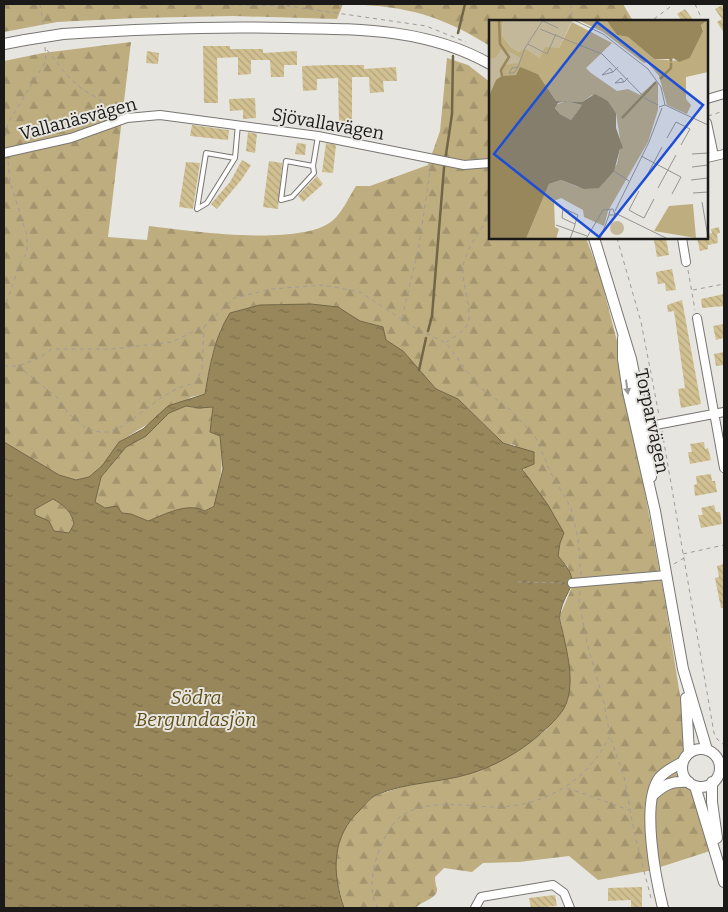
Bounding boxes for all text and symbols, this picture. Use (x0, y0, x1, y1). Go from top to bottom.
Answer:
inset map (489, 20, 708, 239)
street label: Vallanäsvägen (17, 93, 140, 145)
street label: Sjövallavägen (270, 103, 387, 145)
street label: Torparvägen (630, 367, 674, 476)
one-way arrow (623, 379, 631, 395)
water label: Södra Bergundasjön (135, 686, 257, 731)

